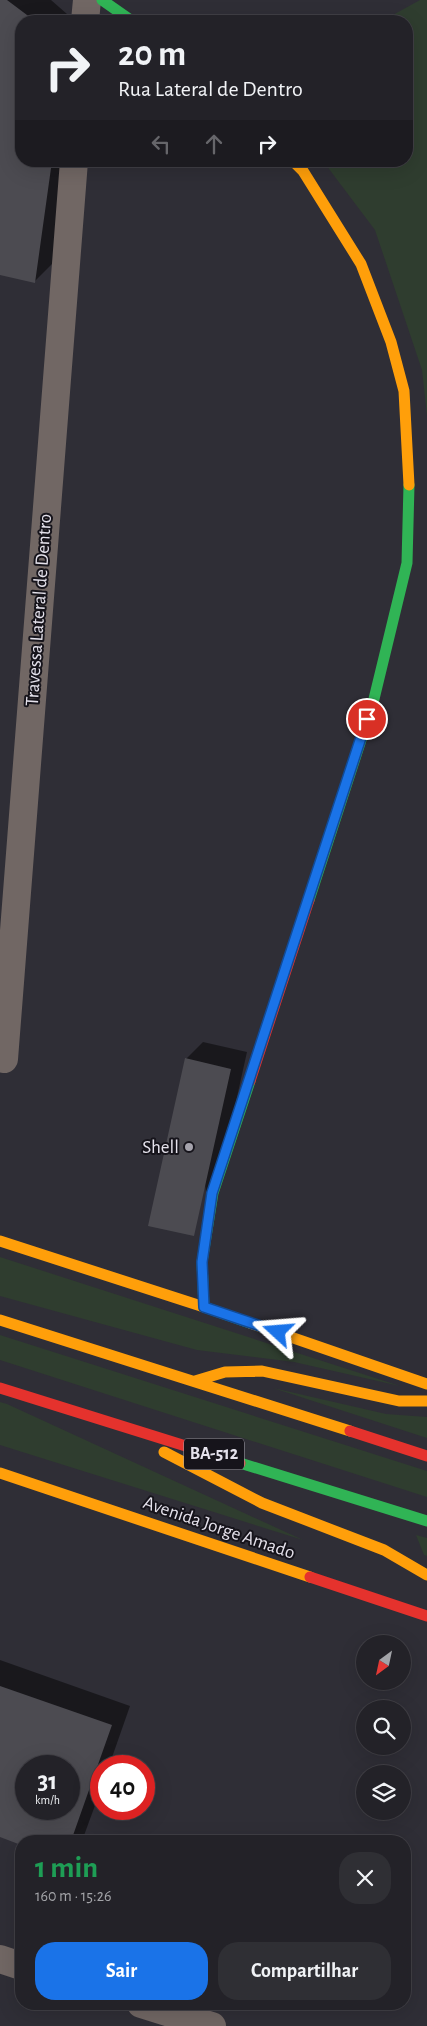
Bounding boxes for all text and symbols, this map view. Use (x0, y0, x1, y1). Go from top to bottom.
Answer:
icon: right (35, 35, 100, 100)
text: 20 m (118, 37, 186, 72)
text: Rua Lateral de Dentro (118, 78, 303, 100)
icon: left (147, 130, 175, 158)
icon: ahead (200, 130, 228, 158)
icon: right (253, 130, 281, 158)
street label: Travessa Lateral de Dentro (23, 513, 55, 707)
pin (346, 698, 388, 740)
icon: arrive (353, 705, 381, 733)
place label: Shell (142, 1138, 179, 1157)
marker: Shell (183, 1141, 195, 1153)
position arrow (251, 1305, 303, 1357)
road number: BA-512 (184, 1438, 244, 1470)
street label: Avenida Jorge Amado (141, 1493, 297, 1563)
north arrow (356, 1635, 411, 1690)
map controls (356, 1635, 411, 1820)
button: search (356, 1700, 411, 1755)
speed limit sign: 40 (90, 1755, 155, 1820)
button: layers (356, 1765, 411, 1820)
text: 31 (38, 1769, 57, 1794)
text: km/h (35, 1794, 60, 1806)
button: close (339, 1852, 391, 1904)
text: 1 min (35, 1853, 98, 1883)
text: 160 m · 15:26 (35, 1888, 112, 1904)
button: Sair (35, 1942, 208, 2000)
button: Compartilhar (218, 1942, 391, 2000)

